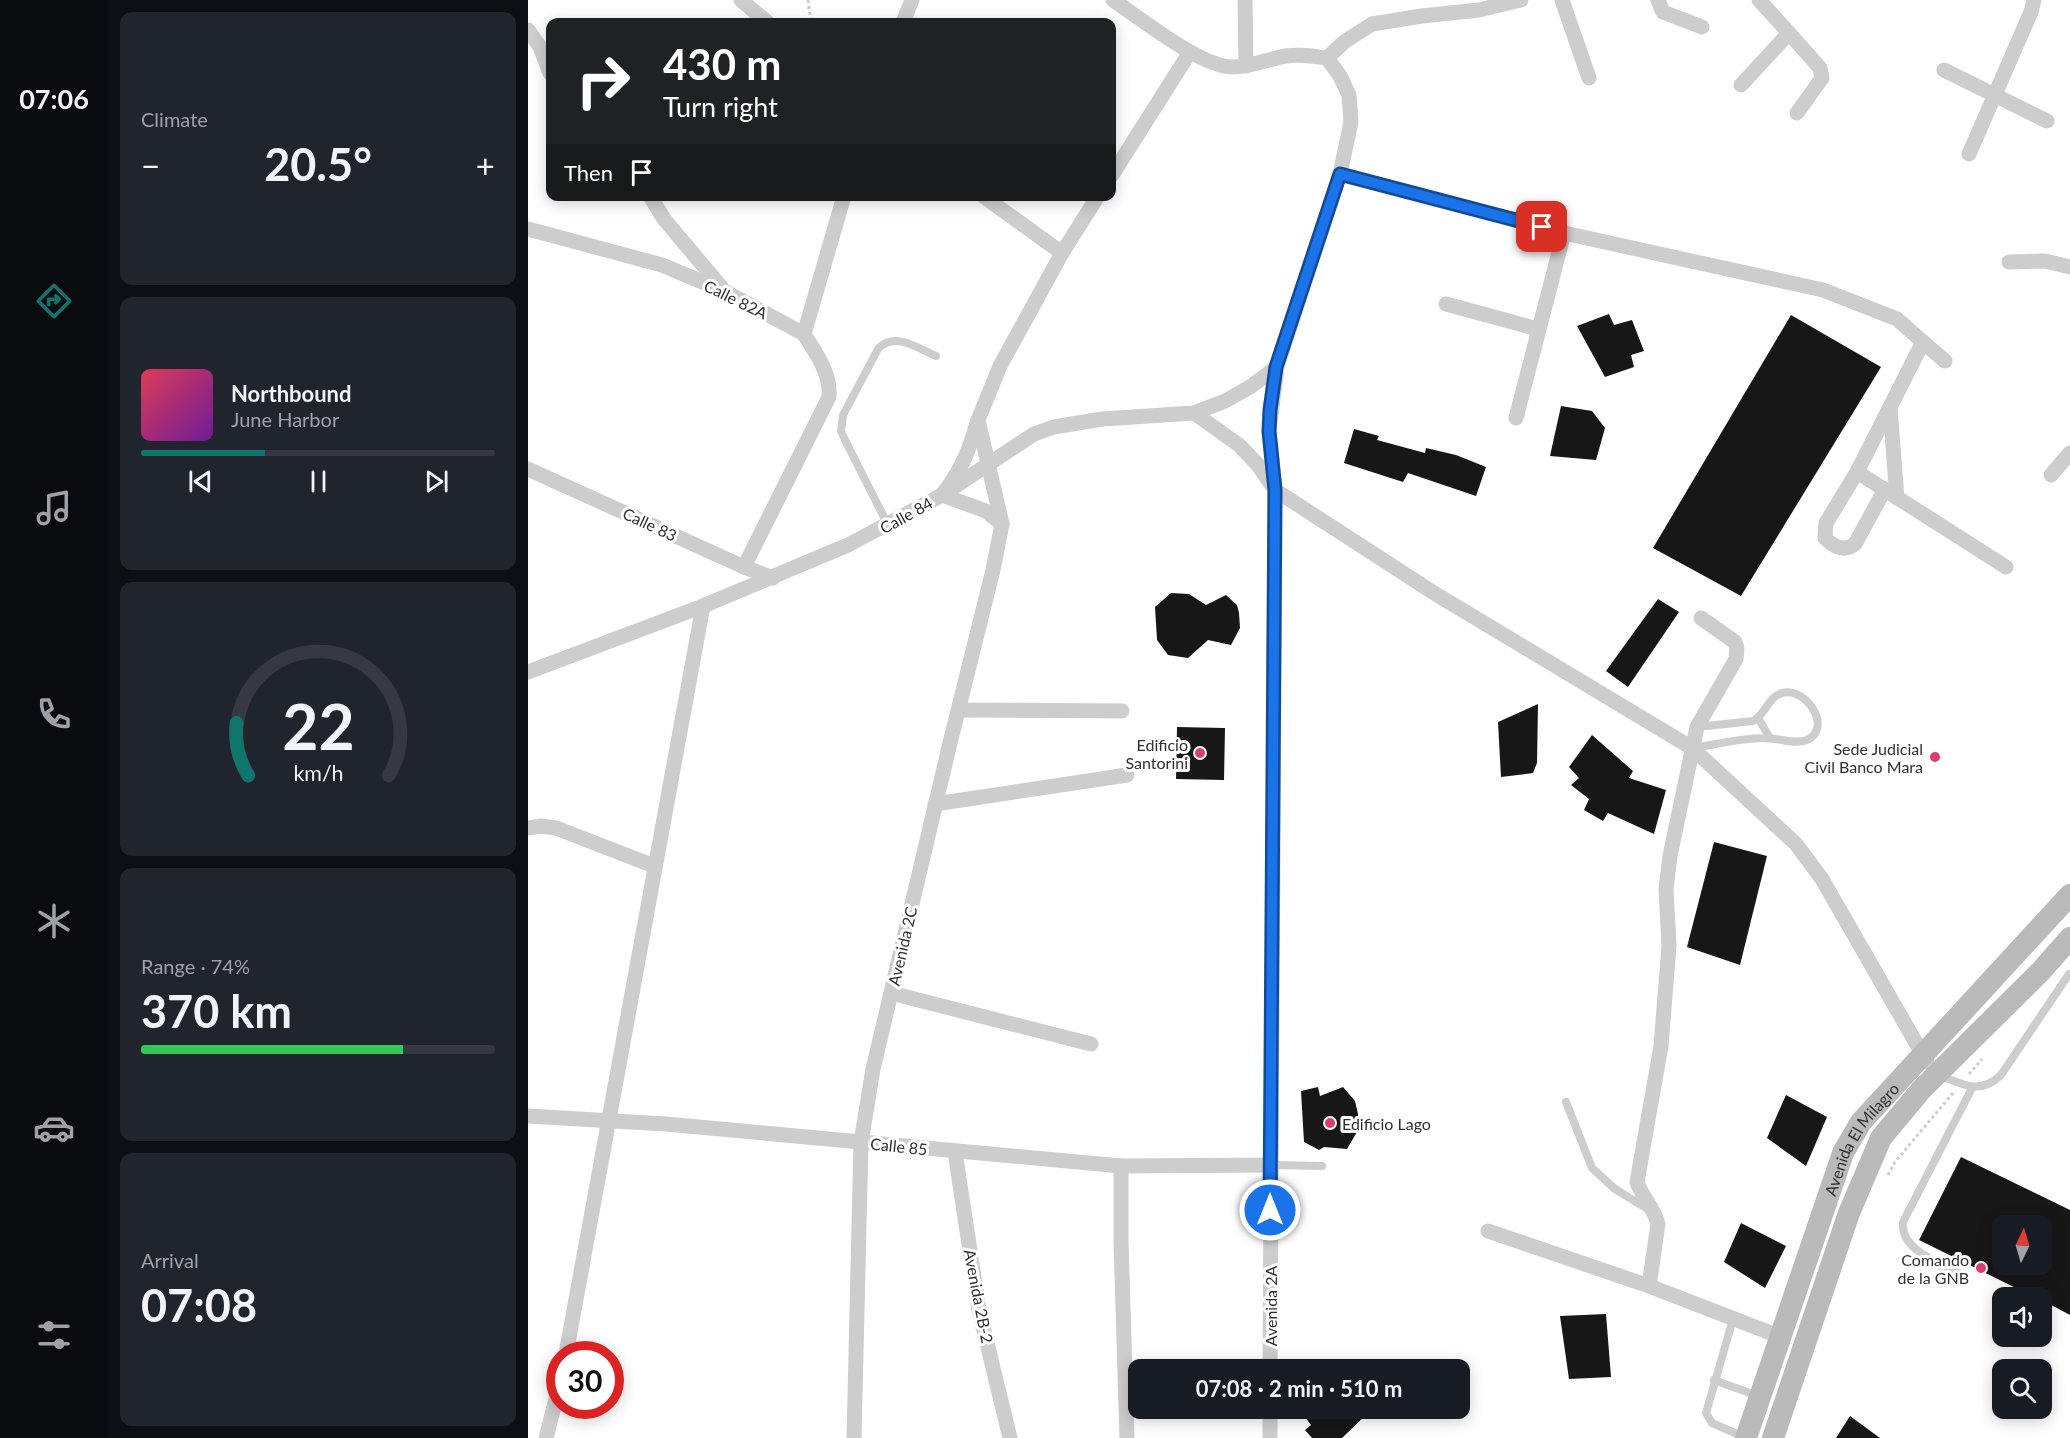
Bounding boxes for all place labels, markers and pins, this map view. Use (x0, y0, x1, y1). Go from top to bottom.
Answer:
pin (1516, 201, 1567, 252)
place label: Edificio Santorini (1125, 735, 1188, 772)
place label: Sede Judicial Civil Banco Mara (1805, 739, 1923, 776)
marker: Edificio Santorini (1193, 746, 1207, 760)
marker: Sede Judicial Civil Banco Mara (1928, 750, 1942, 764)
place label: Edificio Lago (1342, 1114, 1431, 1133)
marker: Edificio Lago (1323, 1116, 1337, 1130)
place label: Comando de la GNB (1897, 1250, 1969, 1287)
marker: Comando de la GNB (1974, 1261, 1988, 1275)

